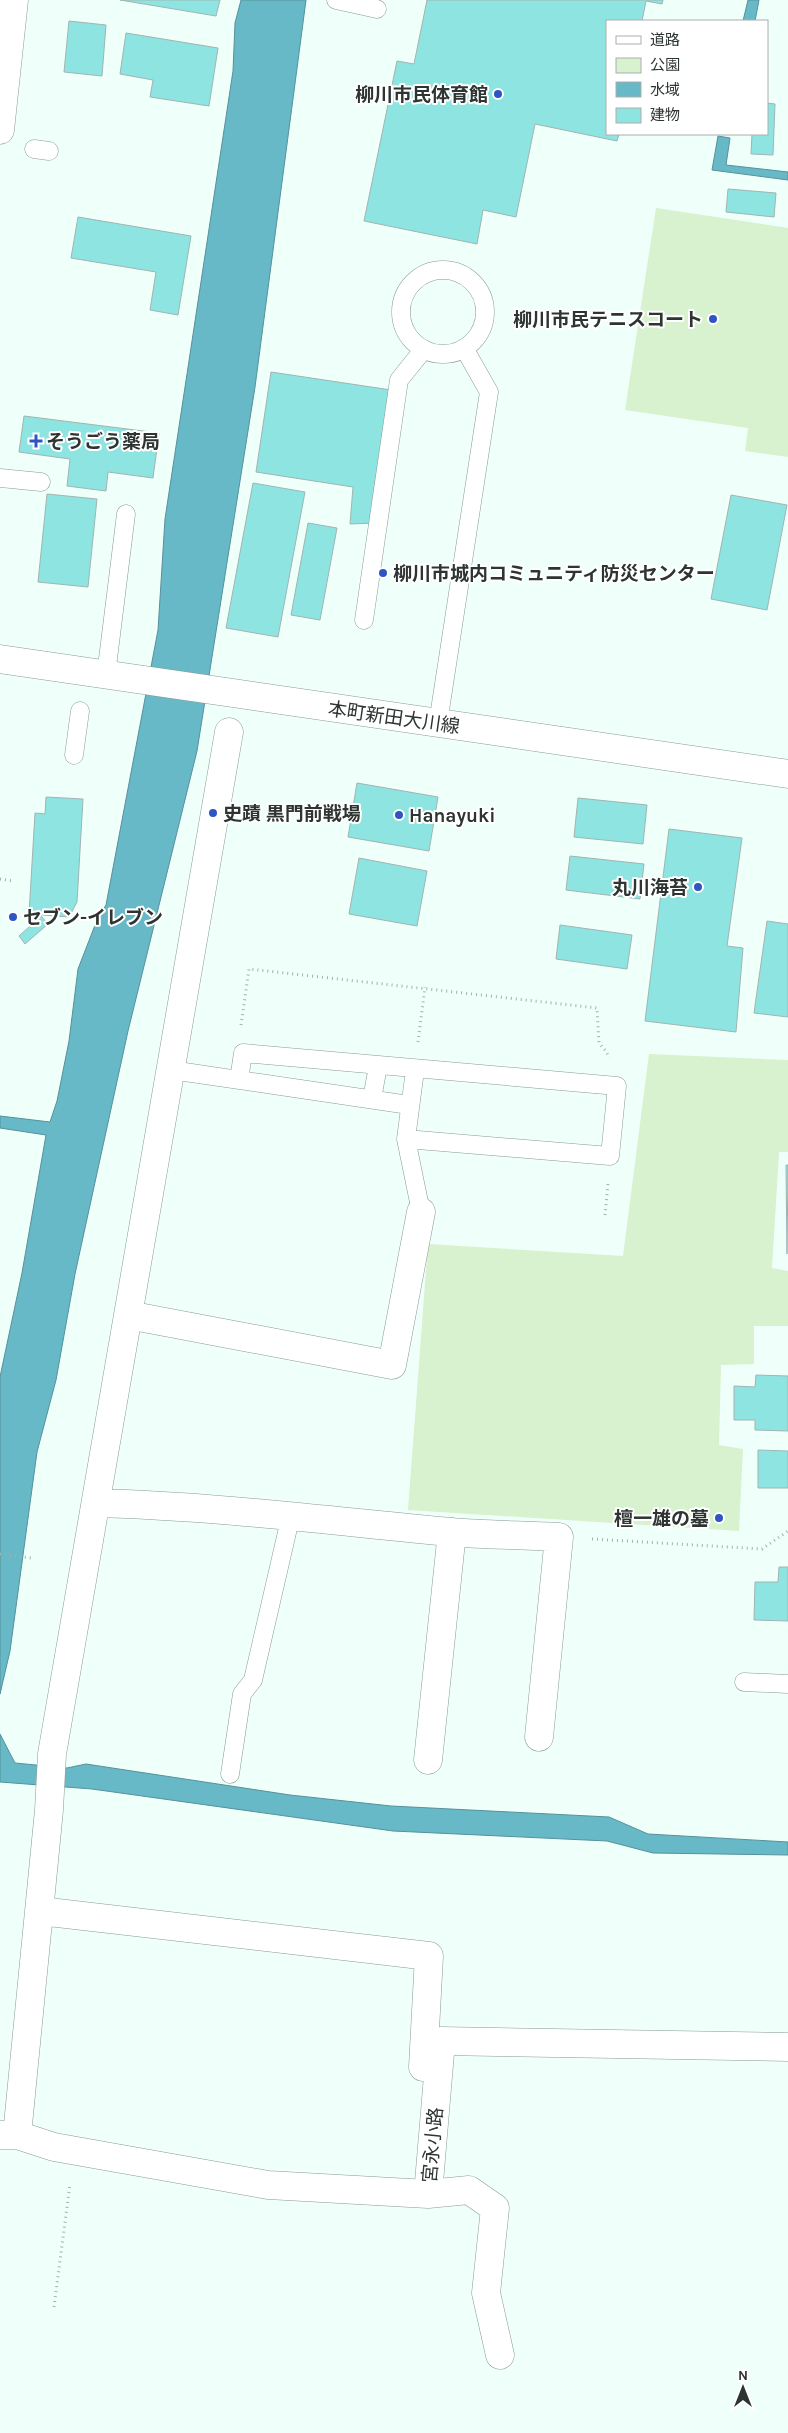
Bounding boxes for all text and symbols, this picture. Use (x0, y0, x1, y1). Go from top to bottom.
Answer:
legend (606, 20, 768, 135)
text: 道路 (650, 31, 680, 49)
text: 公園 (650, 56, 680, 74)
text: 水域 (650, 81, 680, 99)
place label: 柳川市民体育館 (355, 84, 488, 106)
marker: 柳川市民体育館 (492, 88, 504, 100)
text: 建物 (650, 106, 680, 124)
place label: 柳川市民テニスコート (513, 309, 703, 331)
marker: 柳川市民テニスコート (707, 313, 719, 325)
place label: そうごう薬局 (46, 431, 160, 453)
marker: そうごう薬局 (30, 435, 42, 447)
place label: 柳川市城内コミュニティ防災センター (393, 563, 715, 585)
marker: 柳川市城内コミュニティ防災センター (377, 567, 389, 579)
street label: 本町新田大川線 (326, 698, 461, 738)
place label: 史蹟 黒門前戦場 (223, 803, 361, 825)
place label: Hanayuki (409, 805, 495, 827)
marker: 史蹟 黒門前戦場 (207, 807, 219, 819)
marker: Hanayuki (393, 809, 405, 821)
place label: 丸川海苔 (612, 877, 688, 899)
marker: 丸川海苔 (692, 881, 704, 893)
place label: セブン-イレブン (23, 907, 163, 929)
marker: セブン-イレブン (7, 911, 19, 923)
place label: 檀一雄の墓 (614, 1508, 709, 1530)
marker: 檀一雄の墓 (713, 1512, 725, 1524)
street label: 宮永小路 (419, 2106, 447, 2184)
north arrow (718, 2363, 768, 2413)
text: N (738, 2367, 748, 2384)

